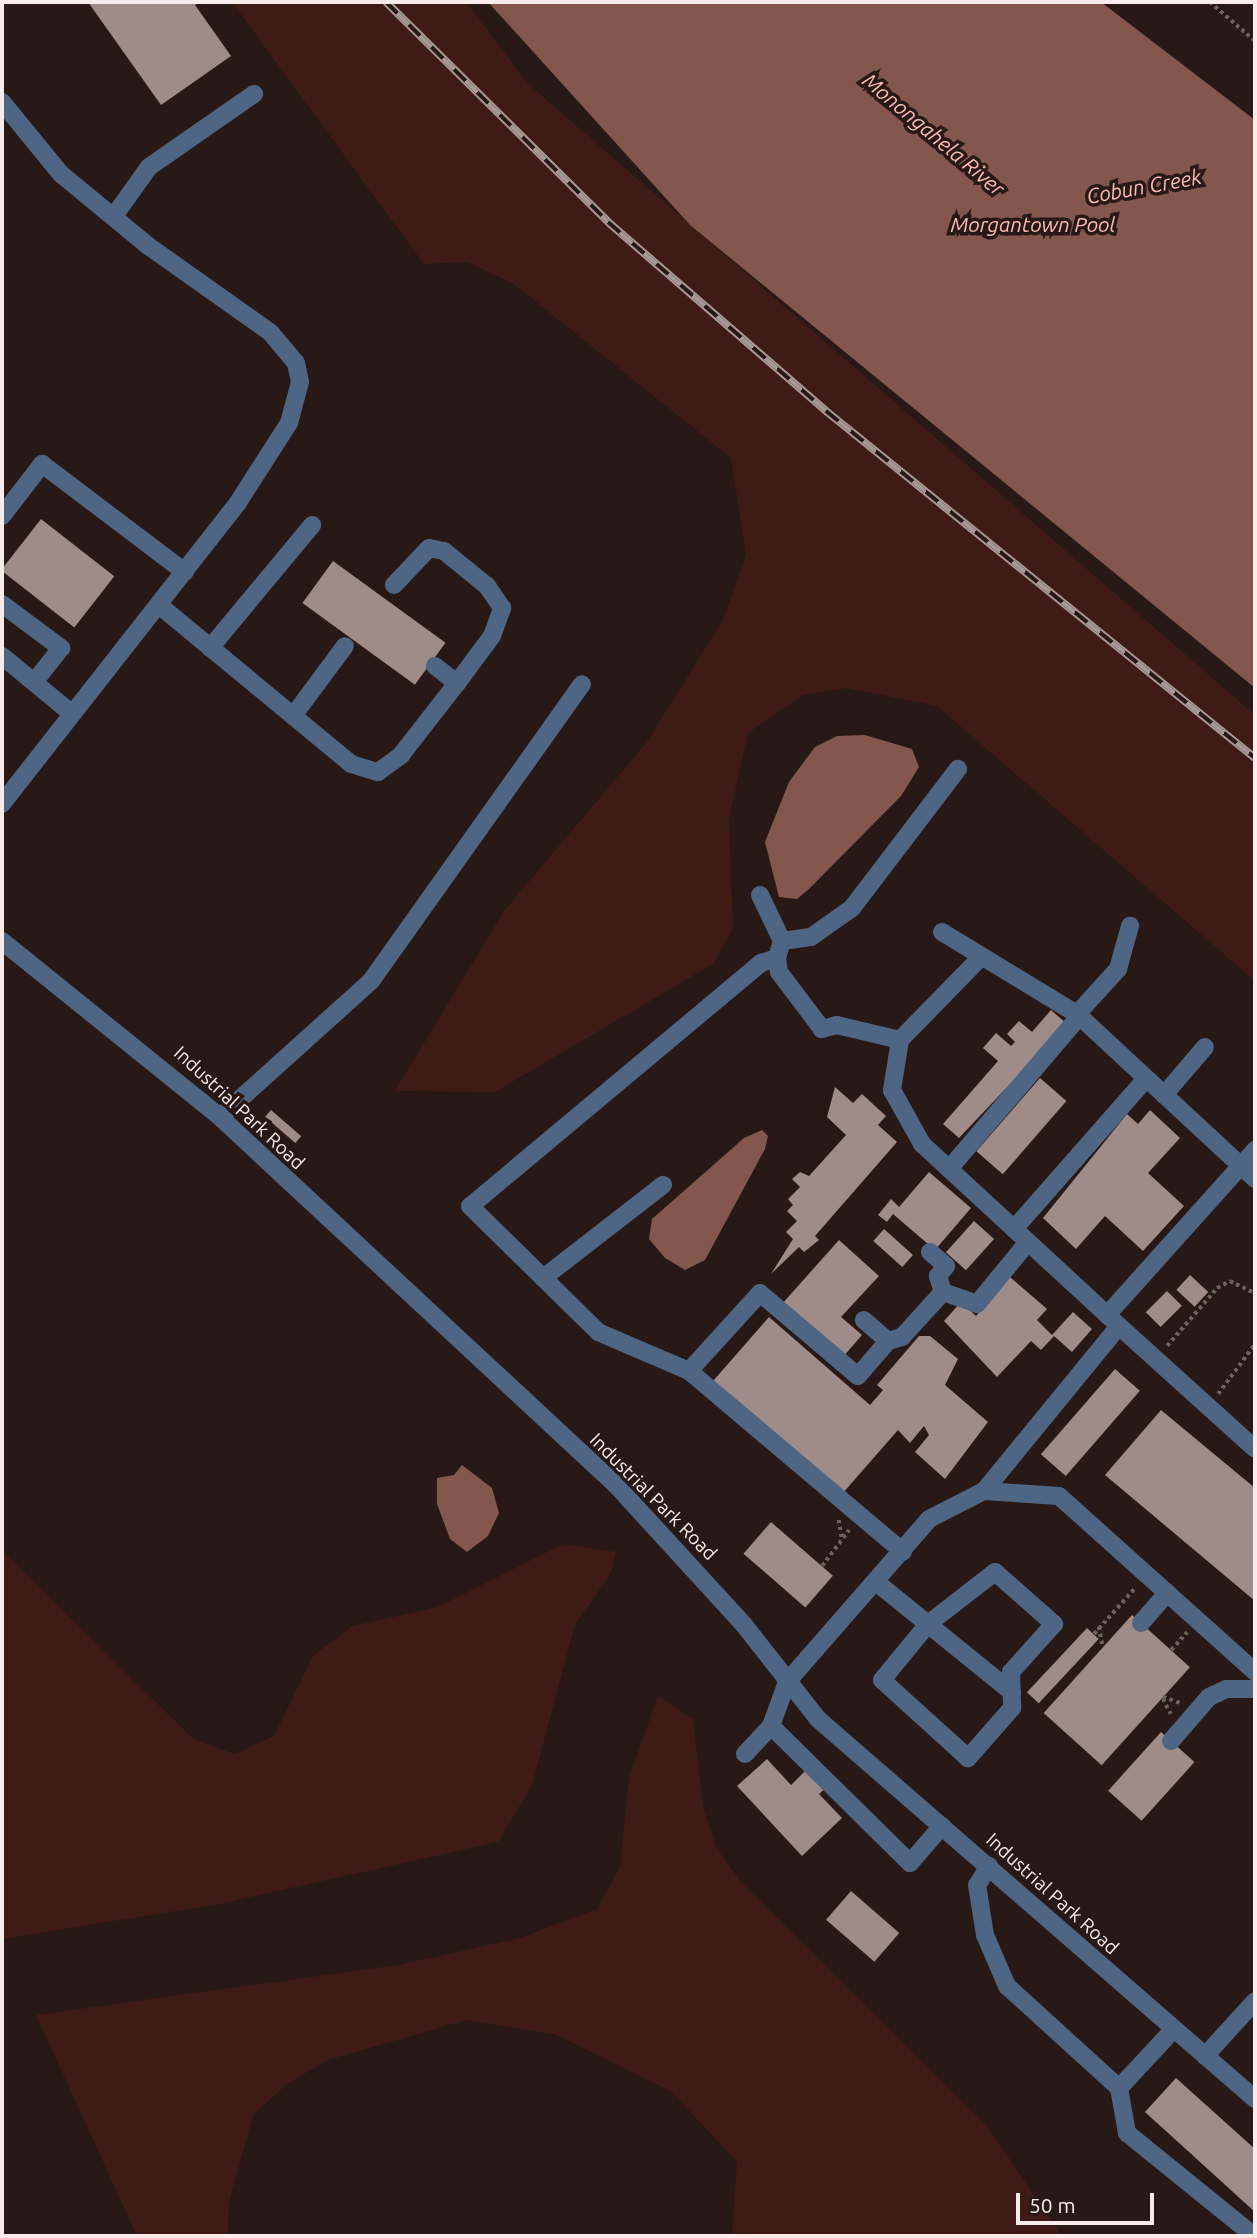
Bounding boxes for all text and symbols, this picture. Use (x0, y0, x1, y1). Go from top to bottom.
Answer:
water label: Monongahela River (858, 67, 1010, 201)
water label: Cobun Creek (1085, 163, 1203, 209)
water label: Morgantown Pool (951, 211, 1115, 237)
street label: Industrial Park Road (169, 1042, 309, 1174)
street label: Industrial Park Road (585, 1429, 721, 1565)
street label: Industrial Park Road (981, 1829, 1123, 1959)
scale bar (1019, 2178, 1157, 2222)
text: 50 m (1029, 2193, 1076, 2217)

